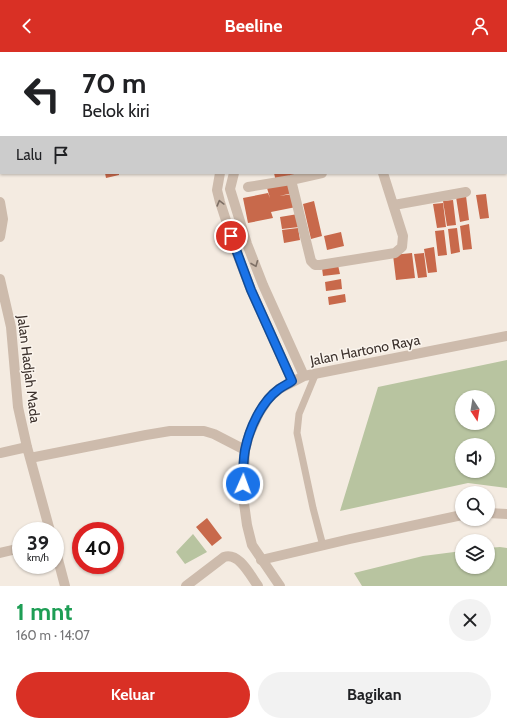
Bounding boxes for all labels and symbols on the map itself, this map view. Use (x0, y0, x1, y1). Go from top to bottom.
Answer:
one-way arrow (216, 199, 225, 206)
pin (214, 219, 248, 253)
one-way arrow (250, 260, 258, 267)
street label: Jalan Hadjah Mada (13, 313, 45, 424)
street label: Jalan Hartono Raya (308, 330, 422, 370)
north arrow (455, 390, 495, 430)
position arrow (222, 463, 264, 505)
speed limit sign: 40 (72, 522, 124, 574)

